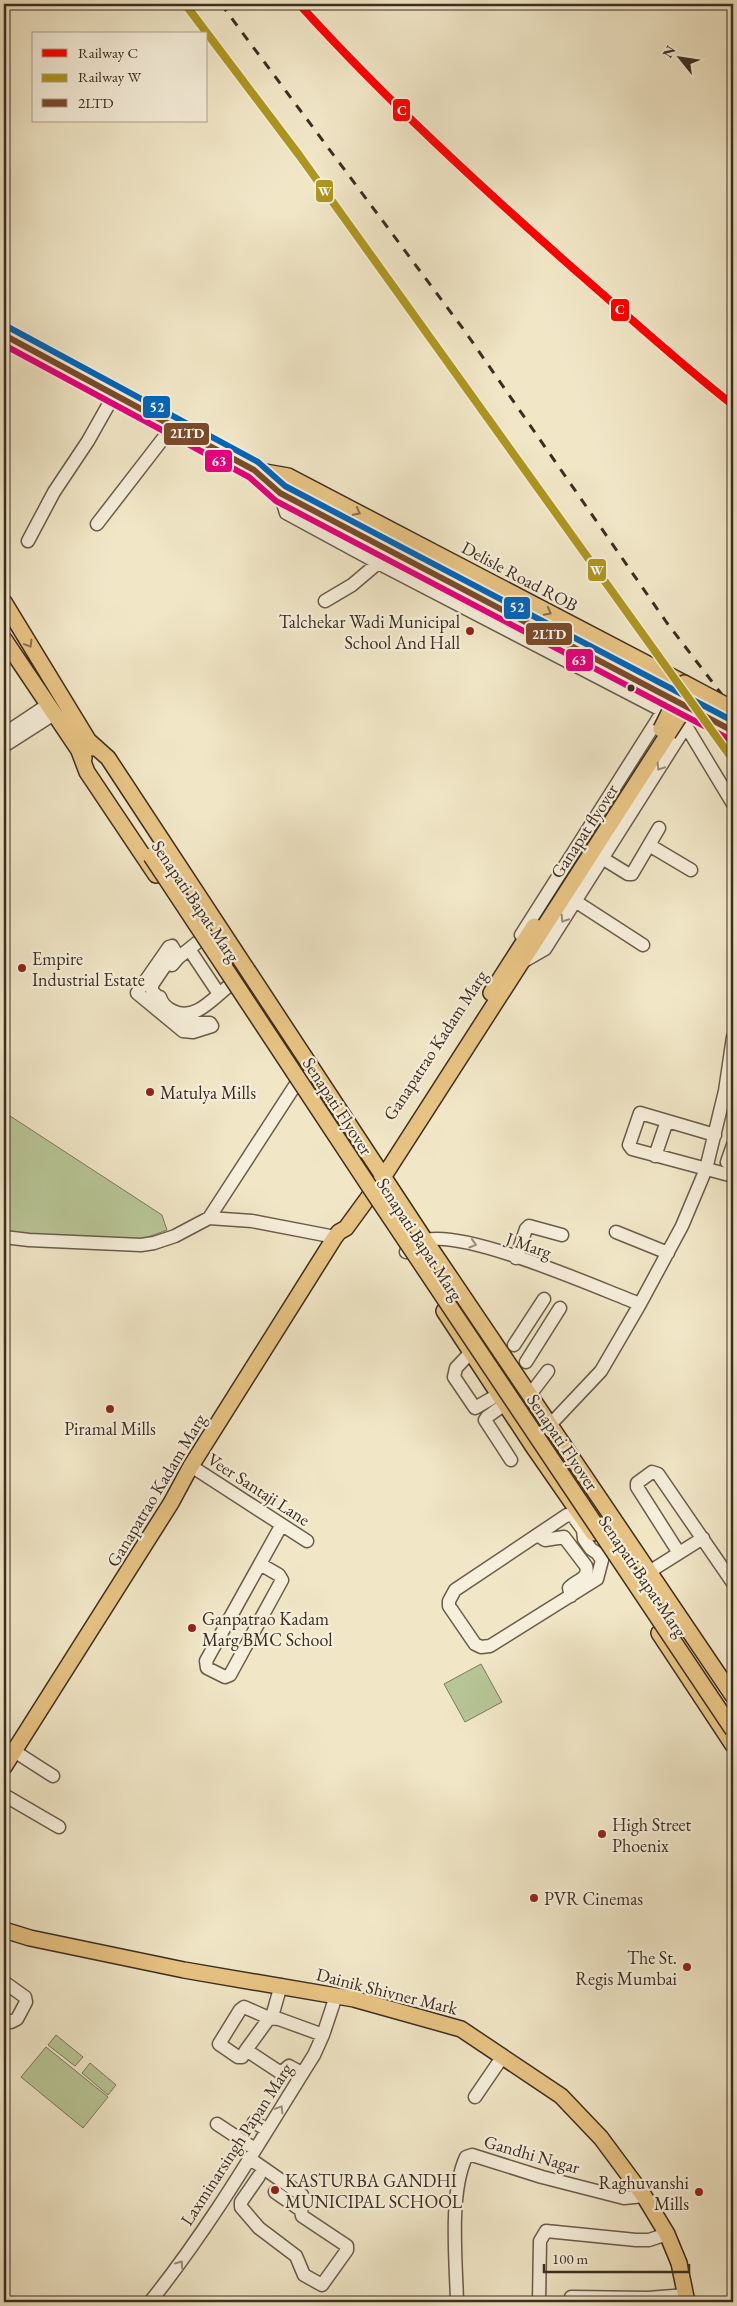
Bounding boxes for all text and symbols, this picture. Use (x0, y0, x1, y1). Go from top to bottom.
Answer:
legend (32, 32, 208, 122)
north arrow (654, 32, 704, 82)
text: N (658, 42, 680, 61)
text: Railway C (78, 43, 138, 62)
text: Railway W (78, 67, 141, 86)
text: 2LTD (78, 93, 114, 112)
line badge: C (392, 98, 411, 122)
text: C (397, 101, 407, 119)
line badge: W (315, 179, 334, 203)
text: W (318, 182, 333, 200)
line badge: C (610, 298, 630, 322)
text: C (615, 300, 625, 318)
line badge: 52 (142, 395, 171, 419)
text: 52 (150, 398, 165, 416)
line badge: 2LTD (163, 422, 210, 446)
text: 2LTD (170, 424, 205, 442)
line badge: 63 (204, 449, 233, 473)
text: 63 (212, 452, 226, 470)
one-way arrow (352, 506, 361, 516)
street label: Delisle Road ROB (458, 536, 582, 616)
line badge: W (587, 558, 607, 582)
text: W (590, 561, 605, 579)
line badge: 52 (503, 596, 531, 620)
text: 52 (510, 598, 525, 616)
one-way arrow (543, 606, 552, 616)
place label: Talchekar Wadi Municipal School And Hall (279, 610, 460, 654)
line badge: 2LTD (525, 622, 573, 646)
marker: Talchekar Wadi Municipal School And Hall (464, 625, 476, 637)
text: 2LTD (532, 625, 567, 643)
one-way arrow (23, 639, 33, 648)
line badge: 63 (565, 648, 594, 672)
text: 63 (572, 651, 586, 669)
unlabelled marker (626, 683, 636, 693)
one-way arrow (657, 761, 666, 771)
street label: Ganapat flyover (545, 779, 623, 883)
street label: Senapati Bapat Marg (147, 836, 245, 966)
one-way arrow (561, 913, 570, 923)
place label: Empire Industrial Estate (32, 947, 145, 991)
marker: Empire Industrial Estate (16, 962, 28, 974)
street label: Ganapatrao Kadam Marg (378, 965, 492, 1125)
street label: Senapati Flyover (298, 1053, 378, 1159)
place label: Matulya Mills (160, 1081, 256, 1104)
marker: Matulya Mills (144, 1086, 156, 1098)
street label: Senapati Bapat Marg (372, 1173, 468, 1305)
street label: J Marg (501, 1226, 555, 1264)
one-way arrow (468, 1239, 476, 1249)
street label: Senapati Flyover (522, 1389, 604, 1495)
marker: Piramal Mills (104, 1403, 116, 1415)
street label: Ganapatrao Kadam Marg (101, 1409, 211, 1571)
place label: Piramal Mills (64, 1417, 156, 1440)
street label: Veer Santaji Lane (203, 1447, 315, 1531)
street label: Senapati Bapat Marg (594, 1511, 692, 1641)
place label: Ganpatrao Kadam Marg BMC School (202, 1607, 332, 1651)
marker: Ganpatrao Kadam Marg BMC School (186, 1622, 198, 1634)
place label: High Street Phoenix (612, 1813, 692, 1857)
marker: High Street Phoenix (596, 1828, 608, 1840)
place label: PVR Cinemas (544, 1887, 643, 1910)
marker: PVR Cinemas (528, 1892, 540, 1904)
place label: The St. Regis Mumbai (575, 1946, 678, 1990)
marker: The St. Regis Mumbai (681, 1961, 693, 1973)
street label: Dainik Shivner Mark (314, 1962, 461, 2020)
street label: Laxminarsingh Papan Marg (175, 2058, 297, 2230)
one-way arrow (274, 2105, 283, 2115)
street label: Gandhi Nagar (481, 2129, 583, 2179)
place label: KASTURBA GANDHI MUNICIPAL SCHOOL (285, 2169, 463, 2213)
place label: Raghuvanshi Mills (599, 2171, 690, 2215)
marker: KASTURBA GANDHI MUNICIPAL SCHOOL (269, 2184, 281, 2196)
marker: Raghuvanshi Mills (693, 2186, 705, 2198)
scale bar (544, 2241, 690, 2273)
text: 100 m (552, 2249, 589, 2268)
one-way arrow (174, 2260, 183, 2270)

